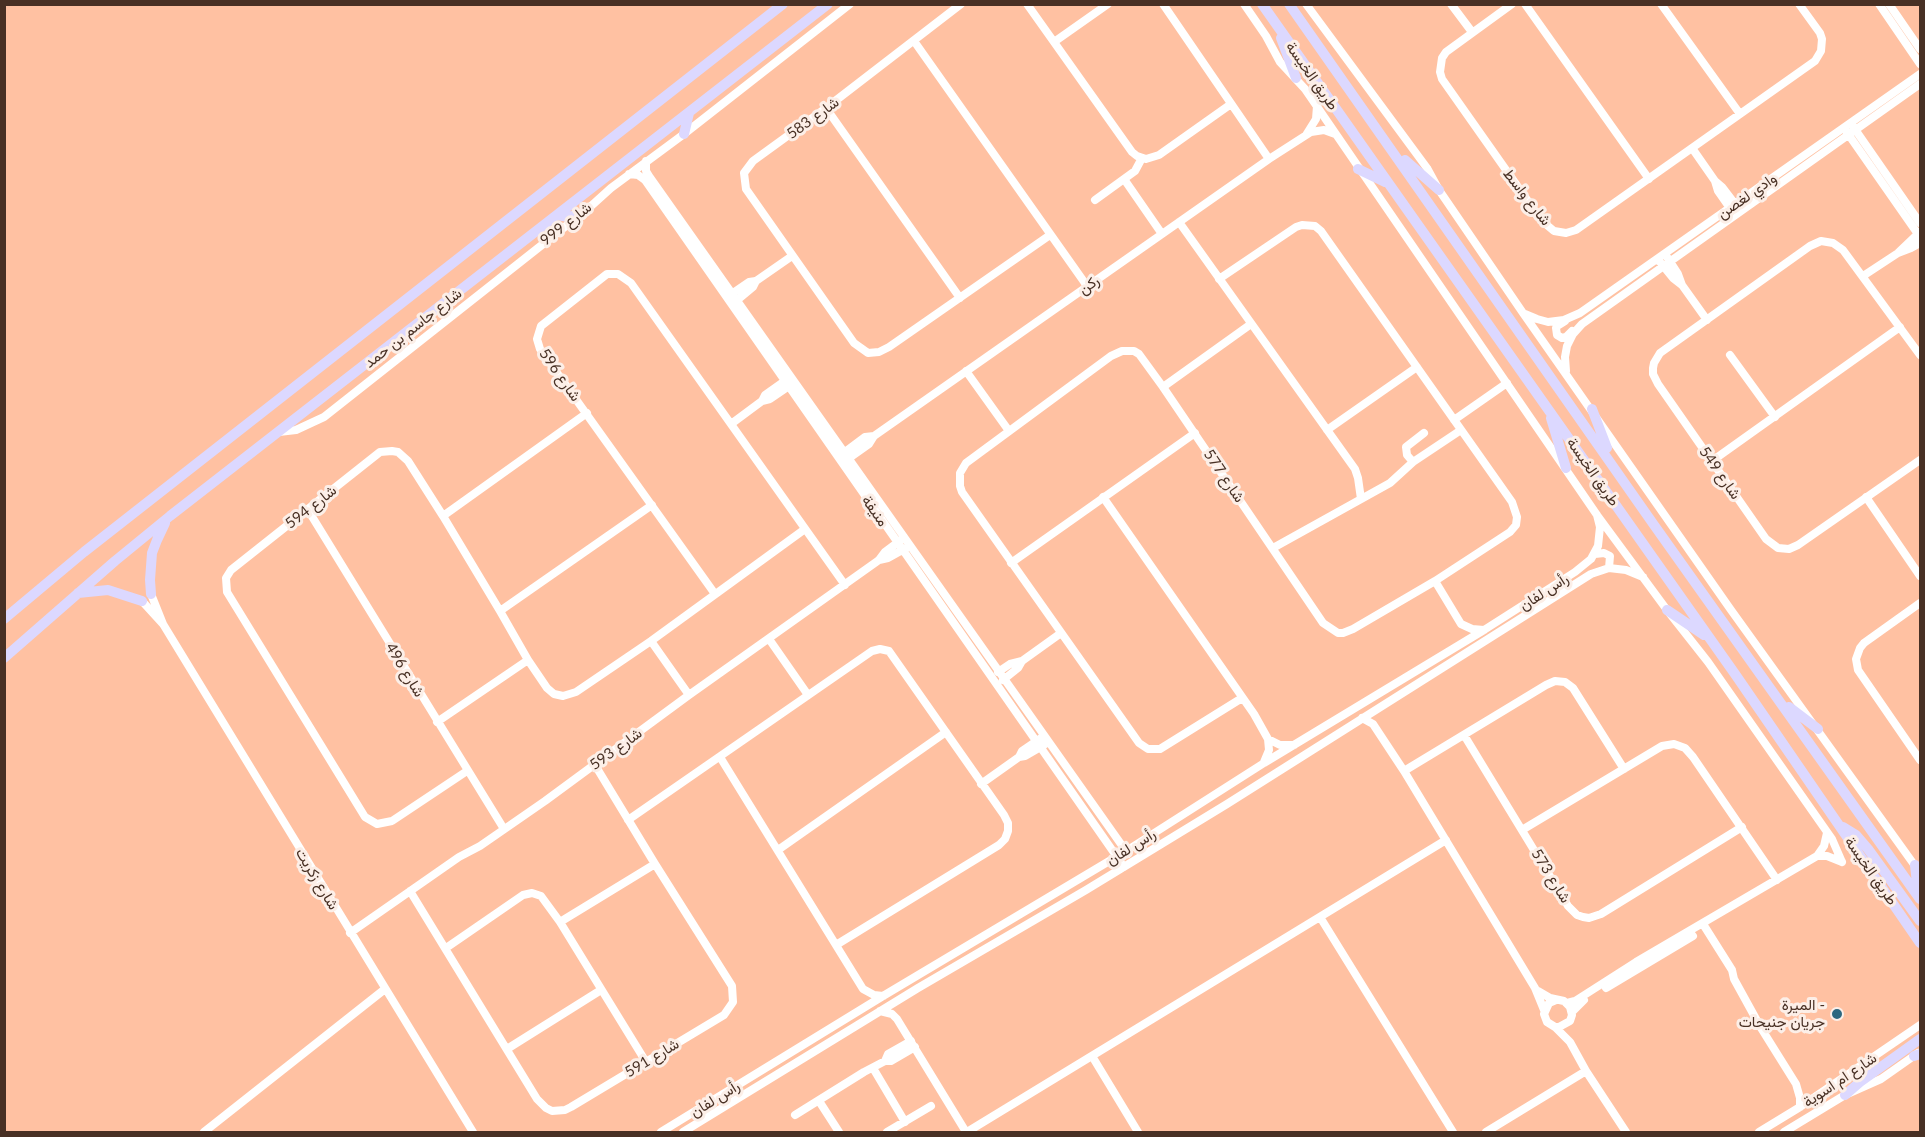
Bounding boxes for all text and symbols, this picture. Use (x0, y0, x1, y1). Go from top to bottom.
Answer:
street label: طريق الخيسة (1282, 38, 1342, 114)
street label: شارع 583 (783, 93, 843, 143)
street label: شارع واسط (1499, 165, 1555, 229)
street label: وادي لغصن (1714, 169, 1780, 223)
street label: شارع 999 (537, 198, 595, 250)
street label: ركن (1075, 272, 1103, 298)
street label: شارع جاسم بن حمد (361, 284, 465, 372)
street label: شارع 596 (535, 345, 585, 405)
street label: طريق الخيسة (1563, 434, 1623, 510)
street label: شارع 549 (1695, 443, 1745, 503)
street label: شارع 577 (1200, 446, 1248, 506)
street label: شارع 594 (282, 481, 340, 533)
street label: منيفة (858, 492, 892, 530)
street label: رأس لفان (1516, 569, 1572, 615)
street label: شارع 496 (382, 640, 428, 700)
street label: شارع 593 (586, 724, 646, 774)
street label: رأس لفان (1103, 825, 1159, 869)
street label: طريق الخيسة (1841, 833, 1901, 909)
street label: شارع زكريت (292, 845, 342, 913)
street label: شارع 573 (1527, 846, 1575, 906)
place label: الميرة - جريان جنيحات (1739, 996, 1825, 1031)
marker: الميرة - جريان جنيحات (1830, 1007, 1844, 1021)
street label: شارع 591 (622, 1035, 682, 1081)
street label: شارع ام اسوية (1800, 1049, 1880, 1111)
street label: رأس لفان (687, 1077, 743, 1121)

